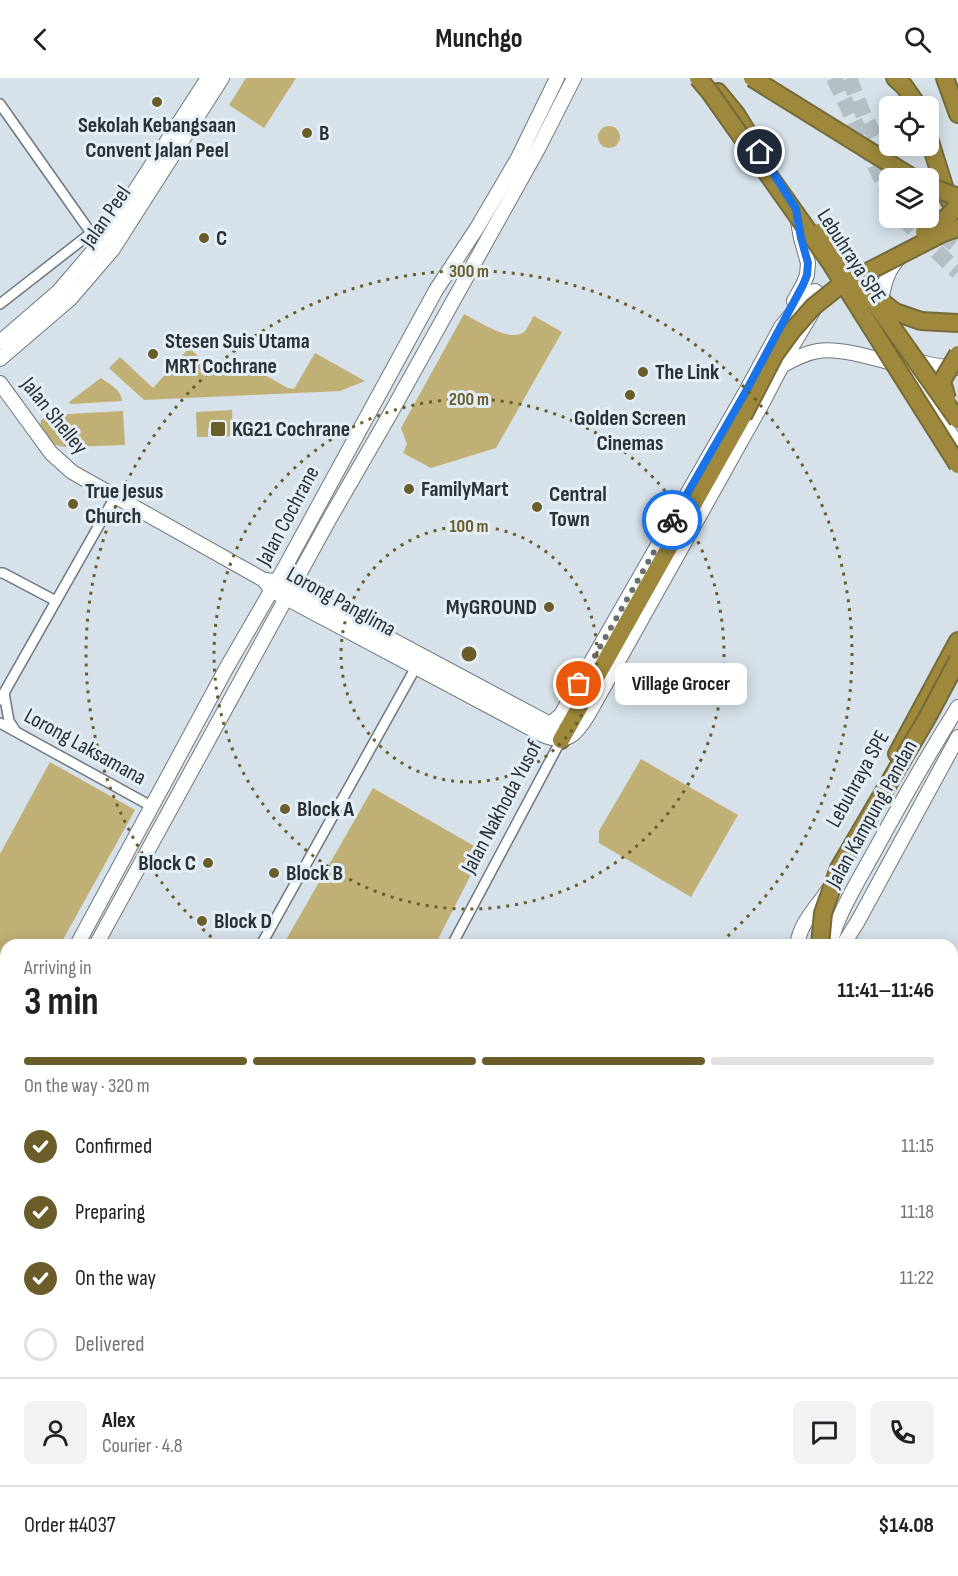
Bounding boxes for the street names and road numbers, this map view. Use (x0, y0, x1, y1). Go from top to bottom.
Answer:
street label: Jalan Peel (74, 181, 137, 254)
street label: Lebuhraya SPE (811, 204, 891, 308)
street label: Jalan Shelley (14, 371, 94, 460)
street label: Jalan Cochrane (250, 462, 325, 571)
street label: Lorong Panglima (282, 561, 400, 643)
street label: Lorong Laksamana (19, 702, 151, 792)
street label: Lebuhraya SPE (820, 726, 896, 832)
street label: Jalan Nakhoda Yusof (455, 735, 549, 879)
street label: Jalan Kampung Pandan (820, 735, 924, 894)

